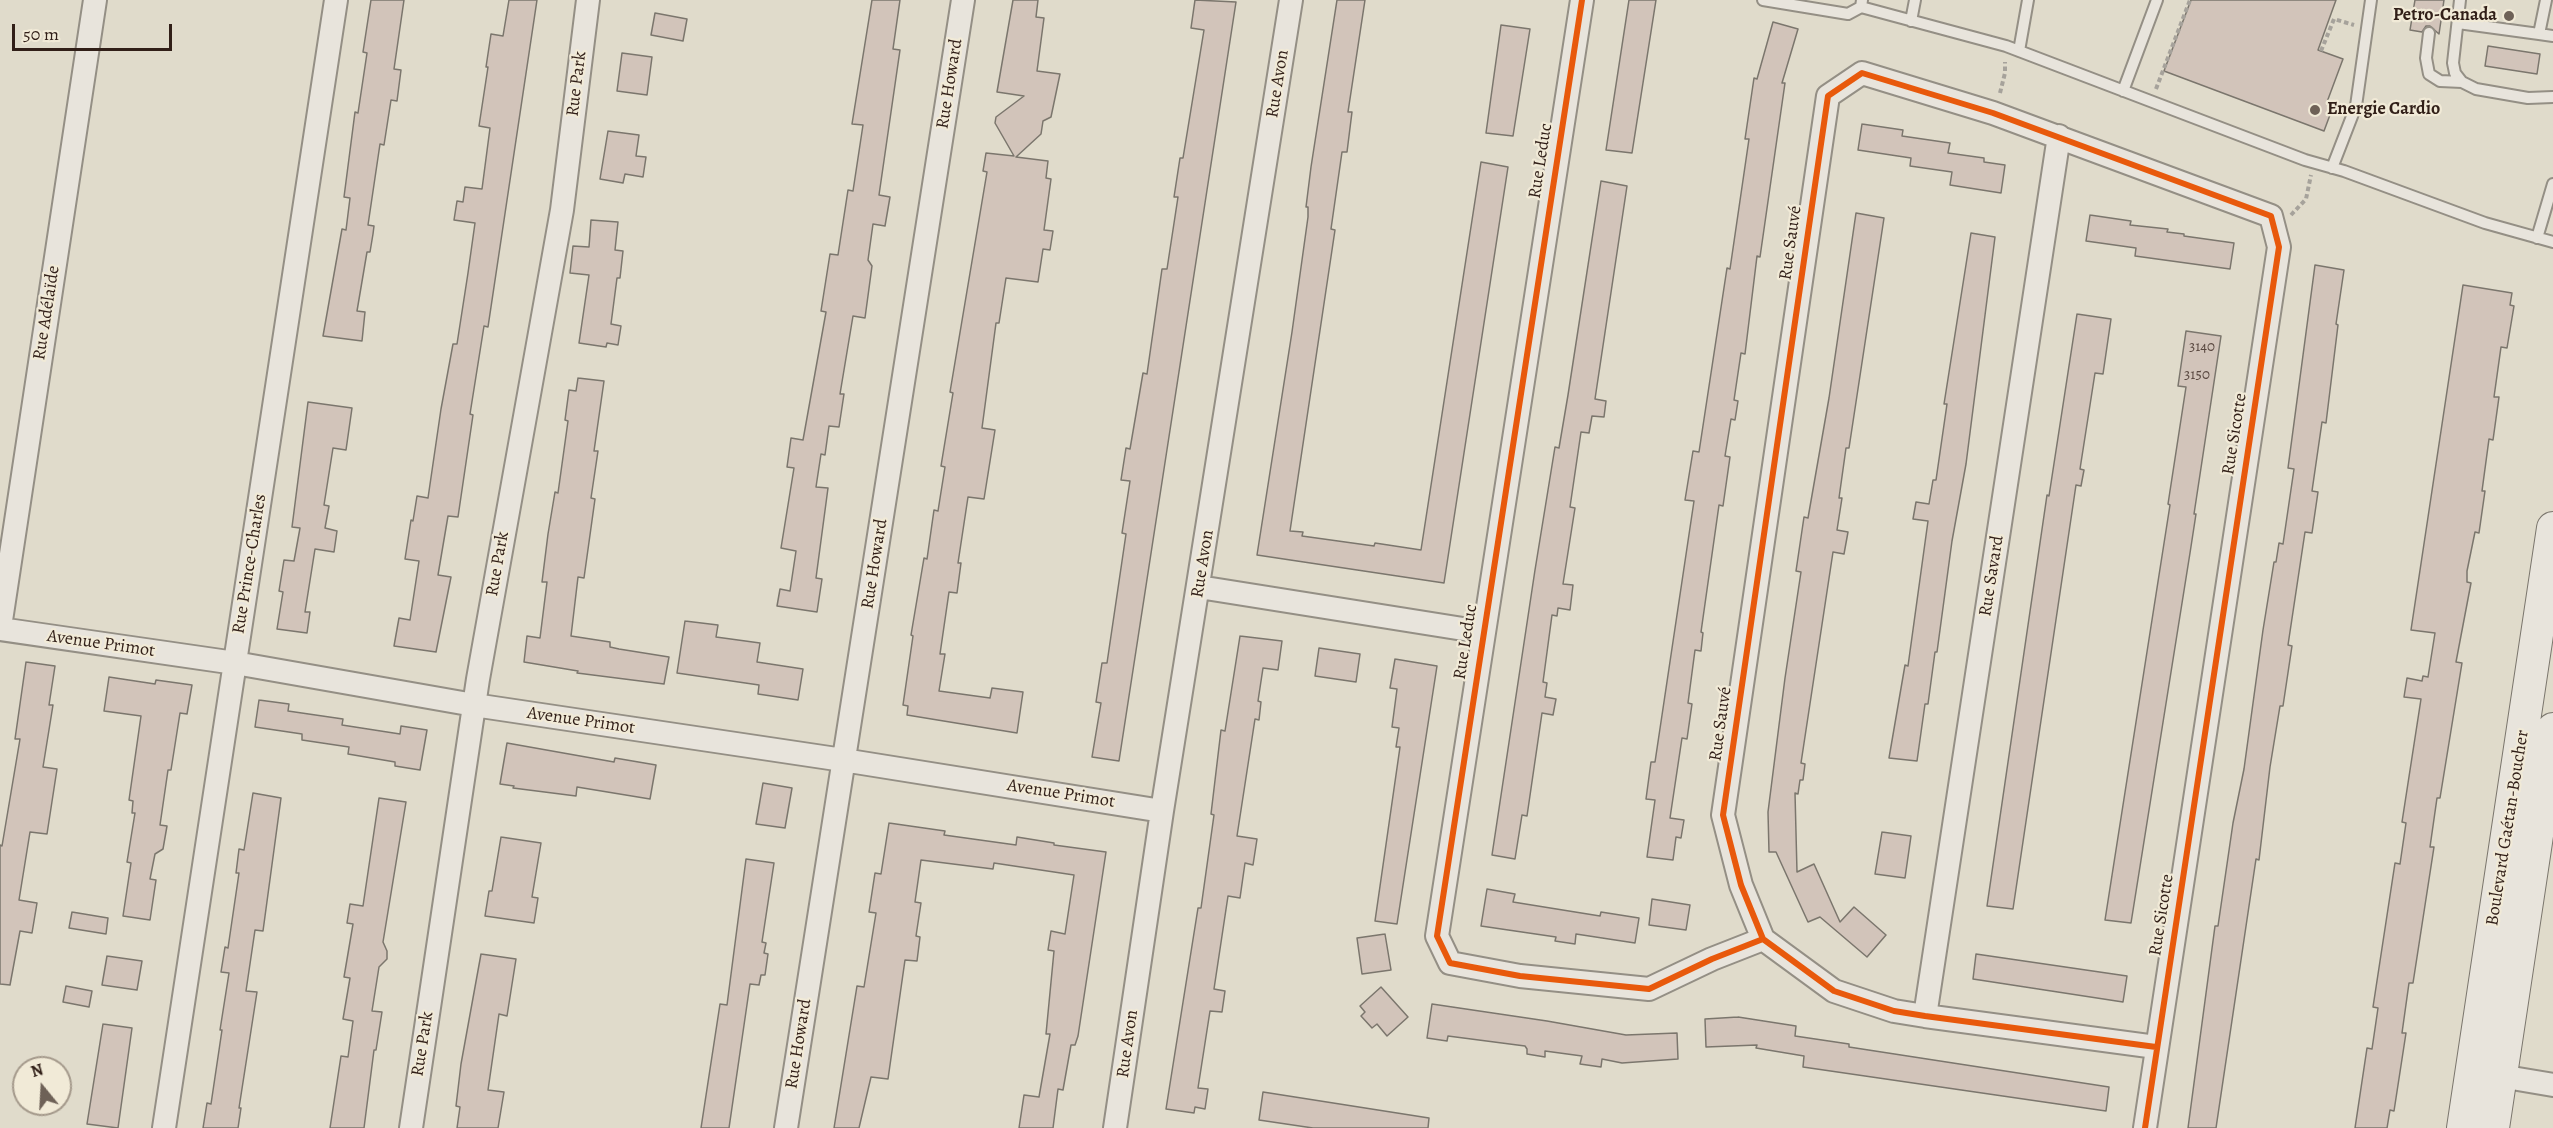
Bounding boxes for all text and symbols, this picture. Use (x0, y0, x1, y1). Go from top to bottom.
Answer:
place label: Petro-Canada (2393, 5, 2497, 27)
marker: Petro-Canada (2502, 9, 2516, 23)
scale bar (15, 12, 176, 50)
text: 50 m (23, 22, 59, 46)
street label: Rue Howard (932, 37, 968, 131)
street label: Rue Avon (1262, 48, 1294, 120)
street label: Rue Park (562, 50, 592, 118)
place label: Energie Cardio (2327, 99, 2440, 121)
marker: Energie Cardio (2308, 103, 2322, 117)
street label: Rue Leduc (1524, 122, 1558, 200)
street label: Rue Sauvé (1775, 204, 1807, 282)
street label: Rue Adélaïde (29, 264, 65, 362)
house number: 3140 (2189, 338, 2215, 356)
house number: 3150 (2184, 366, 2210, 384)
street label: Rue Sicotte (2218, 392, 2252, 476)
street label: Rue Prince-Charles (228, 492, 272, 636)
street label: Rue Howard (857, 517, 893, 611)
street label: Rue Avon (1187, 528, 1219, 600)
street label: Rue Park (482, 530, 514, 598)
street label: Rue Savard (1975, 534, 2009, 618)
street label: Rue Leduc (1449, 603, 1483, 681)
street label: Avenue Primot (46, 626, 156, 662)
street label: Rue Sauvé (1705, 685, 1737, 763)
street label: Avenue Primot (526, 703, 636, 739)
street label: Boulevard Gaétan-Boucher (2482, 729, 2534, 927)
street label: Avenue Primot (1006, 775, 1116, 813)
street label: Rue Sicotte (2145, 873, 2179, 957)
street label: Rue Howard (781, 997, 817, 1091)
street label: Rue Avon (1113, 1009, 1143, 1079)
street label: Rue Park (407, 1010, 439, 1078)
north arrow (12, 1056, 72, 1116)
text: N (28, 1059, 46, 1083)

